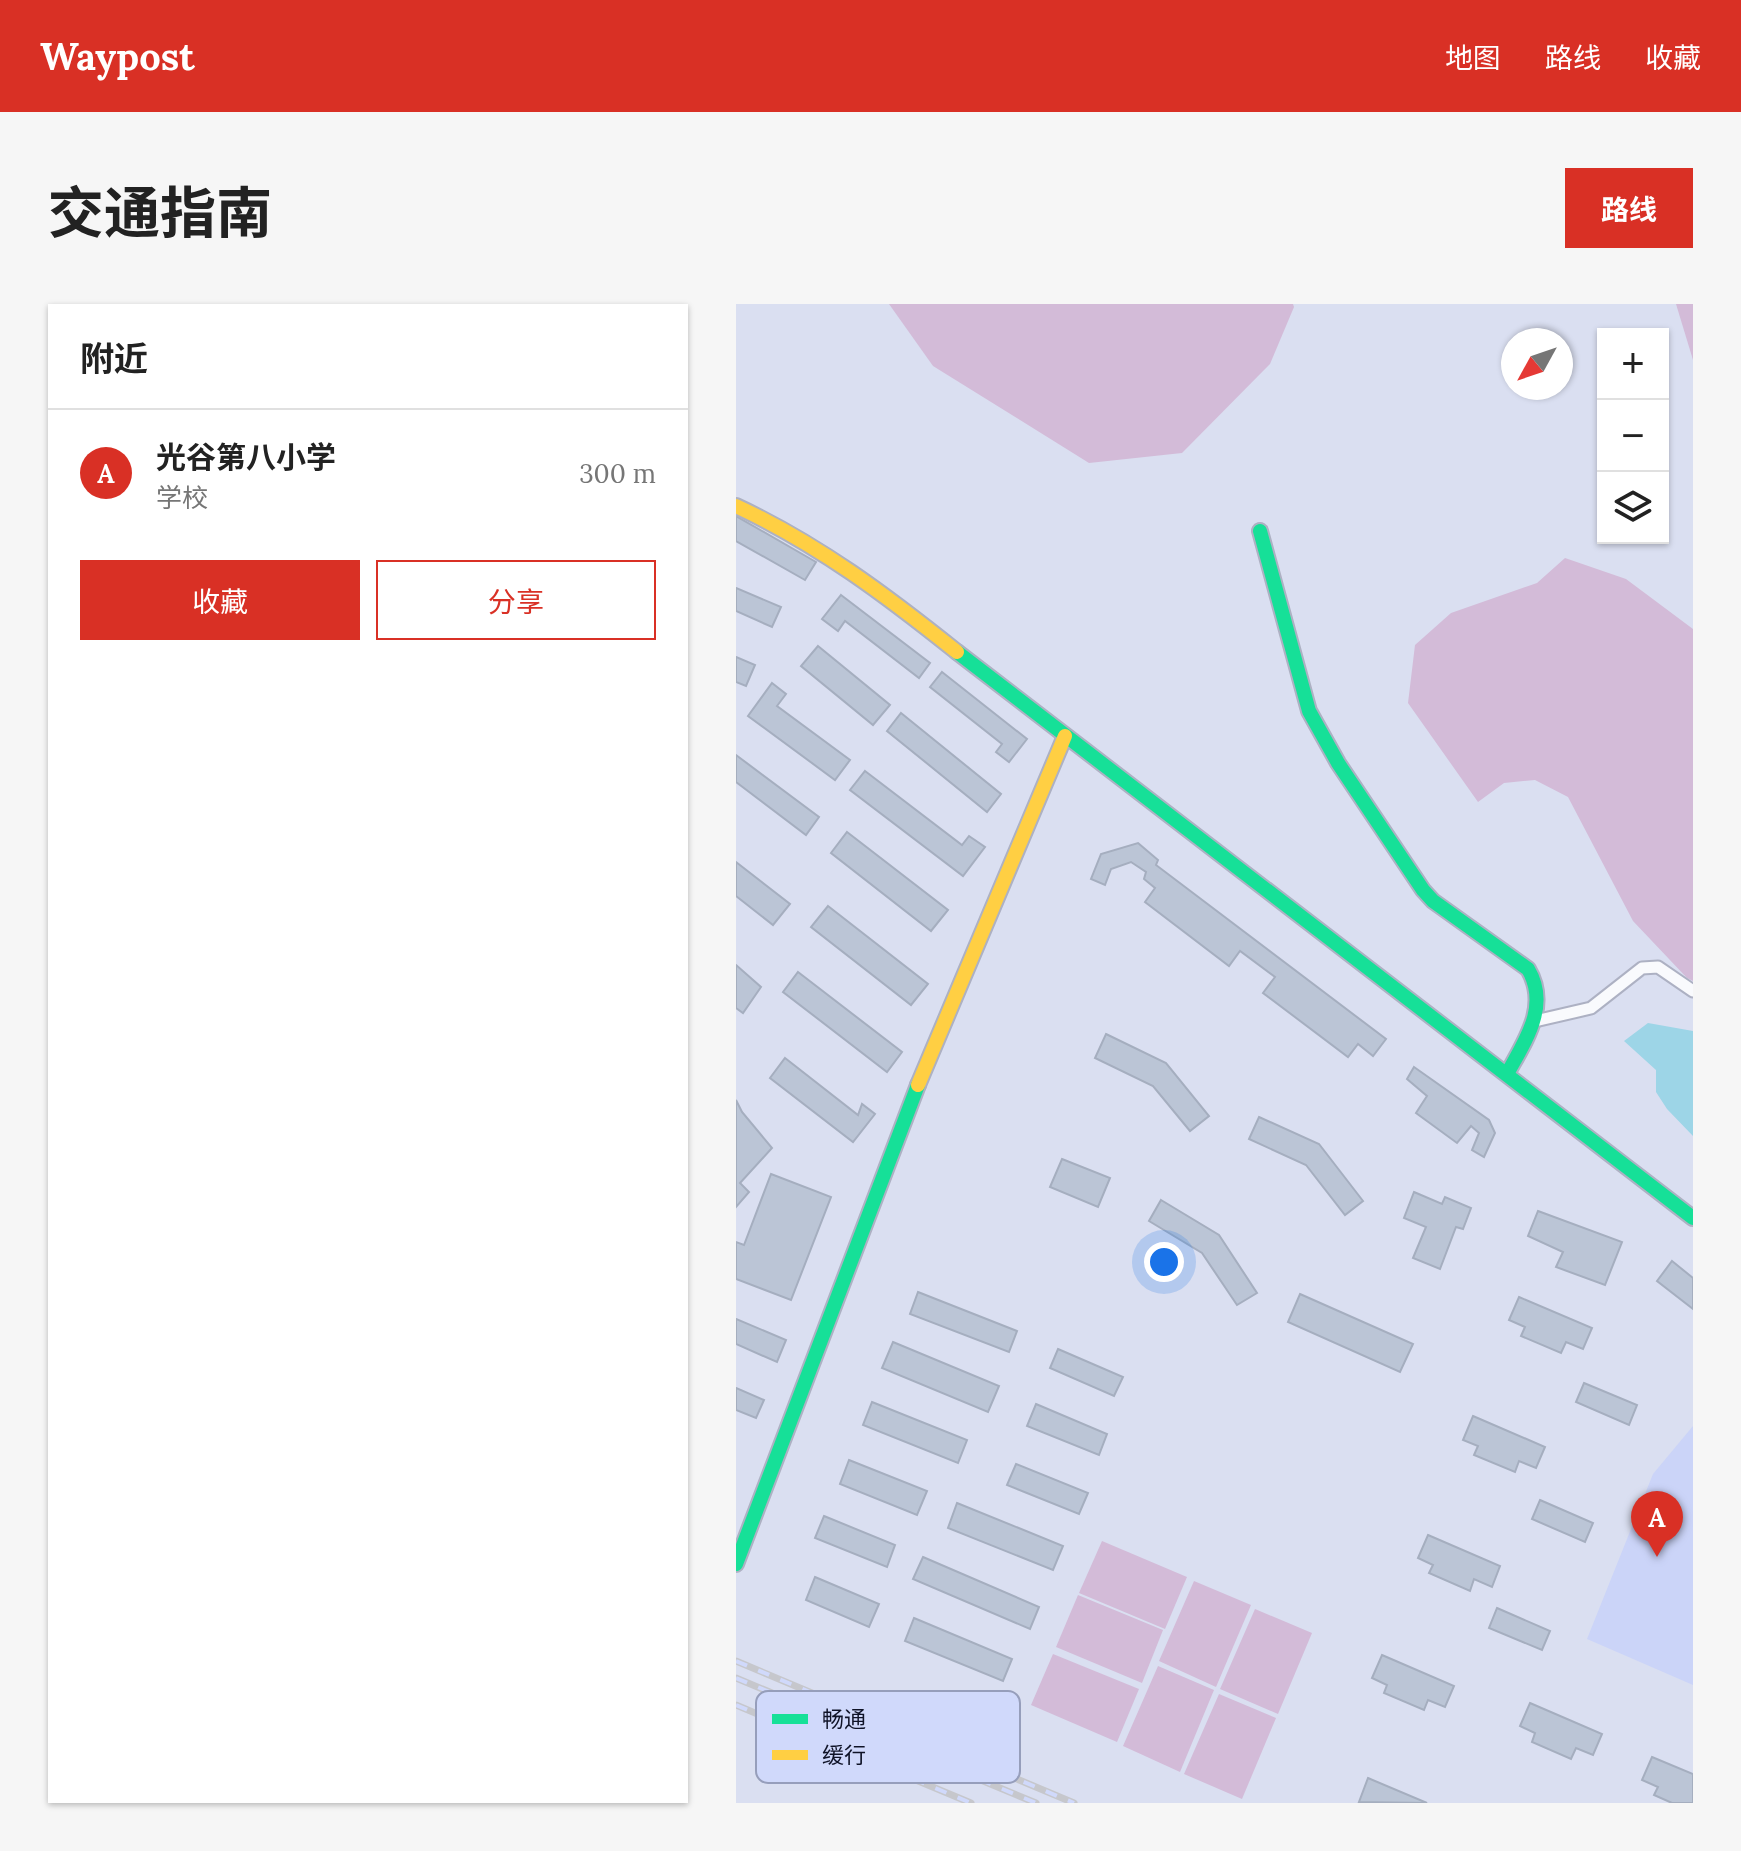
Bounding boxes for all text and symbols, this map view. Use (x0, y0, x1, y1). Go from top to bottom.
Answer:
text: Waypost (40, 32, 195, 80)
text: 地图 (1445, 40, 1501, 76)
text: 路线 (1545, 40, 1601, 76)
text: 收藏 (1645, 40, 1701, 76)
button: 路线 (1565, 168, 1693, 248)
text: 交通指南 (48, 177, 272, 248)
north arrow (1501, 328, 1573, 400)
map controls (1597, 328, 1669, 544)
button: + (1597, 328, 1669, 400)
text: 附近 (80, 337, 148, 380)
button: − (1597, 400, 1669, 472)
text: 光谷第八小学 (156, 438, 336, 476)
text: A (97, 457, 115, 490)
text: 300 m (579, 457, 656, 490)
button: layers (1597, 472, 1669, 544)
text: 学校 (156, 481, 208, 514)
button: 收藏 (80, 560, 360, 640)
button: 分享 (376, 560, 656, 640)
your location (1144, 1242, 1184, 1282)
pin: A (1631, 1491, 1683, 1557)
legend (756, 1691, 1020, 1783)
text: 畅通 (822, 1705, 866, 1733)
text: 缓行 (822, 1741, 866, 1769)

